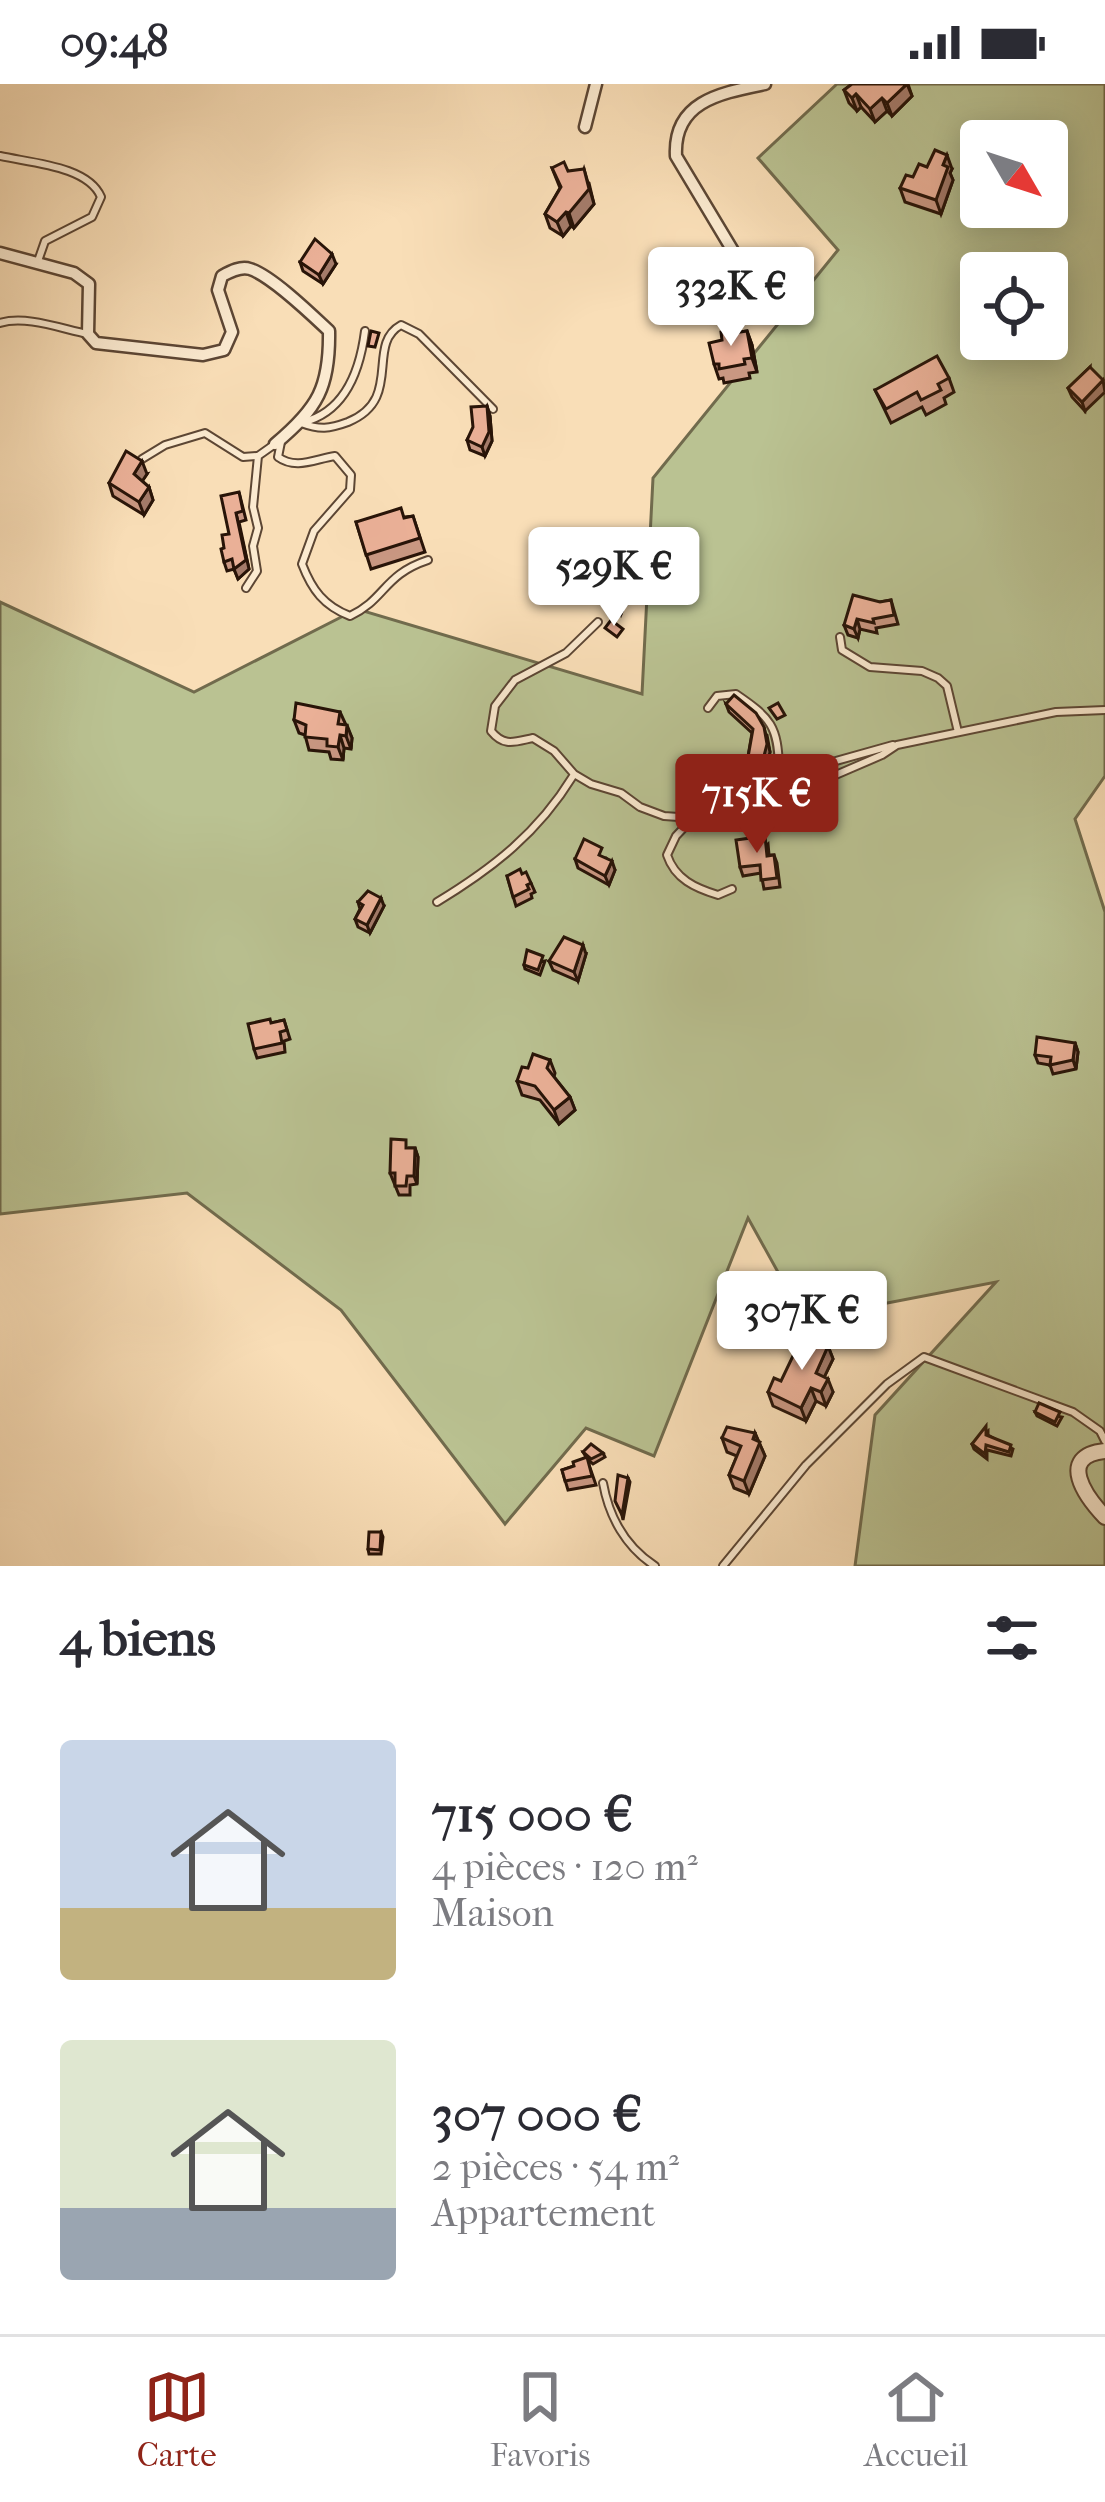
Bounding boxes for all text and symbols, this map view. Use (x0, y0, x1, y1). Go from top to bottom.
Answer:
text: 09:48 (60, 16, 169, 69)
north arrow (960, 120, 1068, 228)
map controls (960, 120, 1068, 360)
pin: 332K € (633, 247, 829, 349)
button: locate (960, 252, 1068, 360)
text: 332K € (675, 263, 787, 309)
pin: 529K € (516, 527, 712, 629)
text: 529K € (555, 543, 673, 589)
pin: 715K € (659, 754, 855, 856)
text: 715K € (702, 770, 812, 816)
pin: 307K € (704, 1271, 900, 1373)
text: 307K € (744, 1287, 860, 1333)
icon: filters (979, 1605, 1045, 1671)
text: 4 biens (60, 1608, 216, 1668)
text: 715 000 € (432, 1784, 633, 1844)
icon: home (156, 1788, 300, 1932)
text: 4 pièces · 120 m² (432, 1844, 698, 1890)
text: Maison (432, 1890, 554, 1936)
text: 307 000 € (432, 2084, 642, 2144)
icon: home (156, 2088, 300, 2232)
text: 2 pièces · 54 m² (432, 2144, 679, 2190)
text: Appartement (432, 2190, 655, 2236)
tab: Carte (137, 2364, 217, 2475)
tab: Favoris (490, 2364, 590, 2475)
tab: Accueil (864, 2364, 968, 2475)

